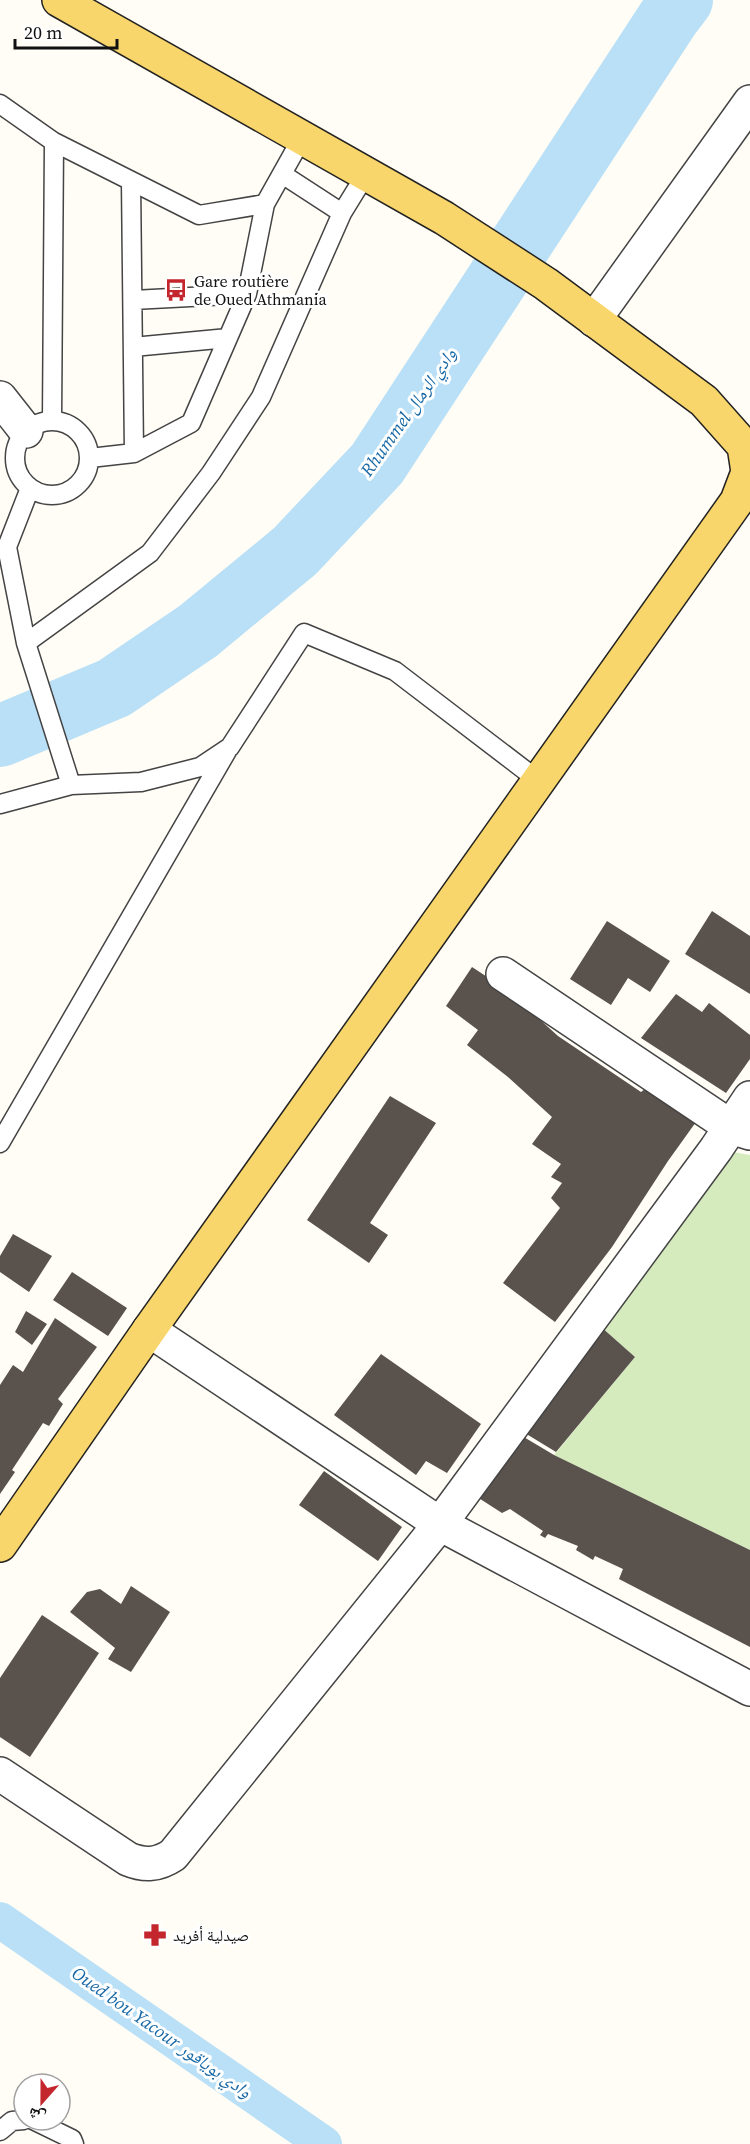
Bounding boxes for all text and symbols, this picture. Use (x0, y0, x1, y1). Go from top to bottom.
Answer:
scale bar (15, 12, 117, 50)
text: 20 m (24, 20, 62, 45)
place label: Gare routière de Oued Athmania (194, 270, 327, 310)
bus stop icon: Gare routière de Oued Athmania (163, 277, 189, 303)
water label: Rhummel وادي الرمال (354, 342, 464, 484)
pharmacy icon: صيدلية أفريد (142, 1922, 168, 1948)
place label: صيدلية أفريد (173, 1924, 249, 1946)
water label: Oued bou Yacour وادي بوياقور (66, 1960, 257, 2106)
north arrow (12, 2072, 72, 2132)
text: ش (25, 2103, 48, 2129)

